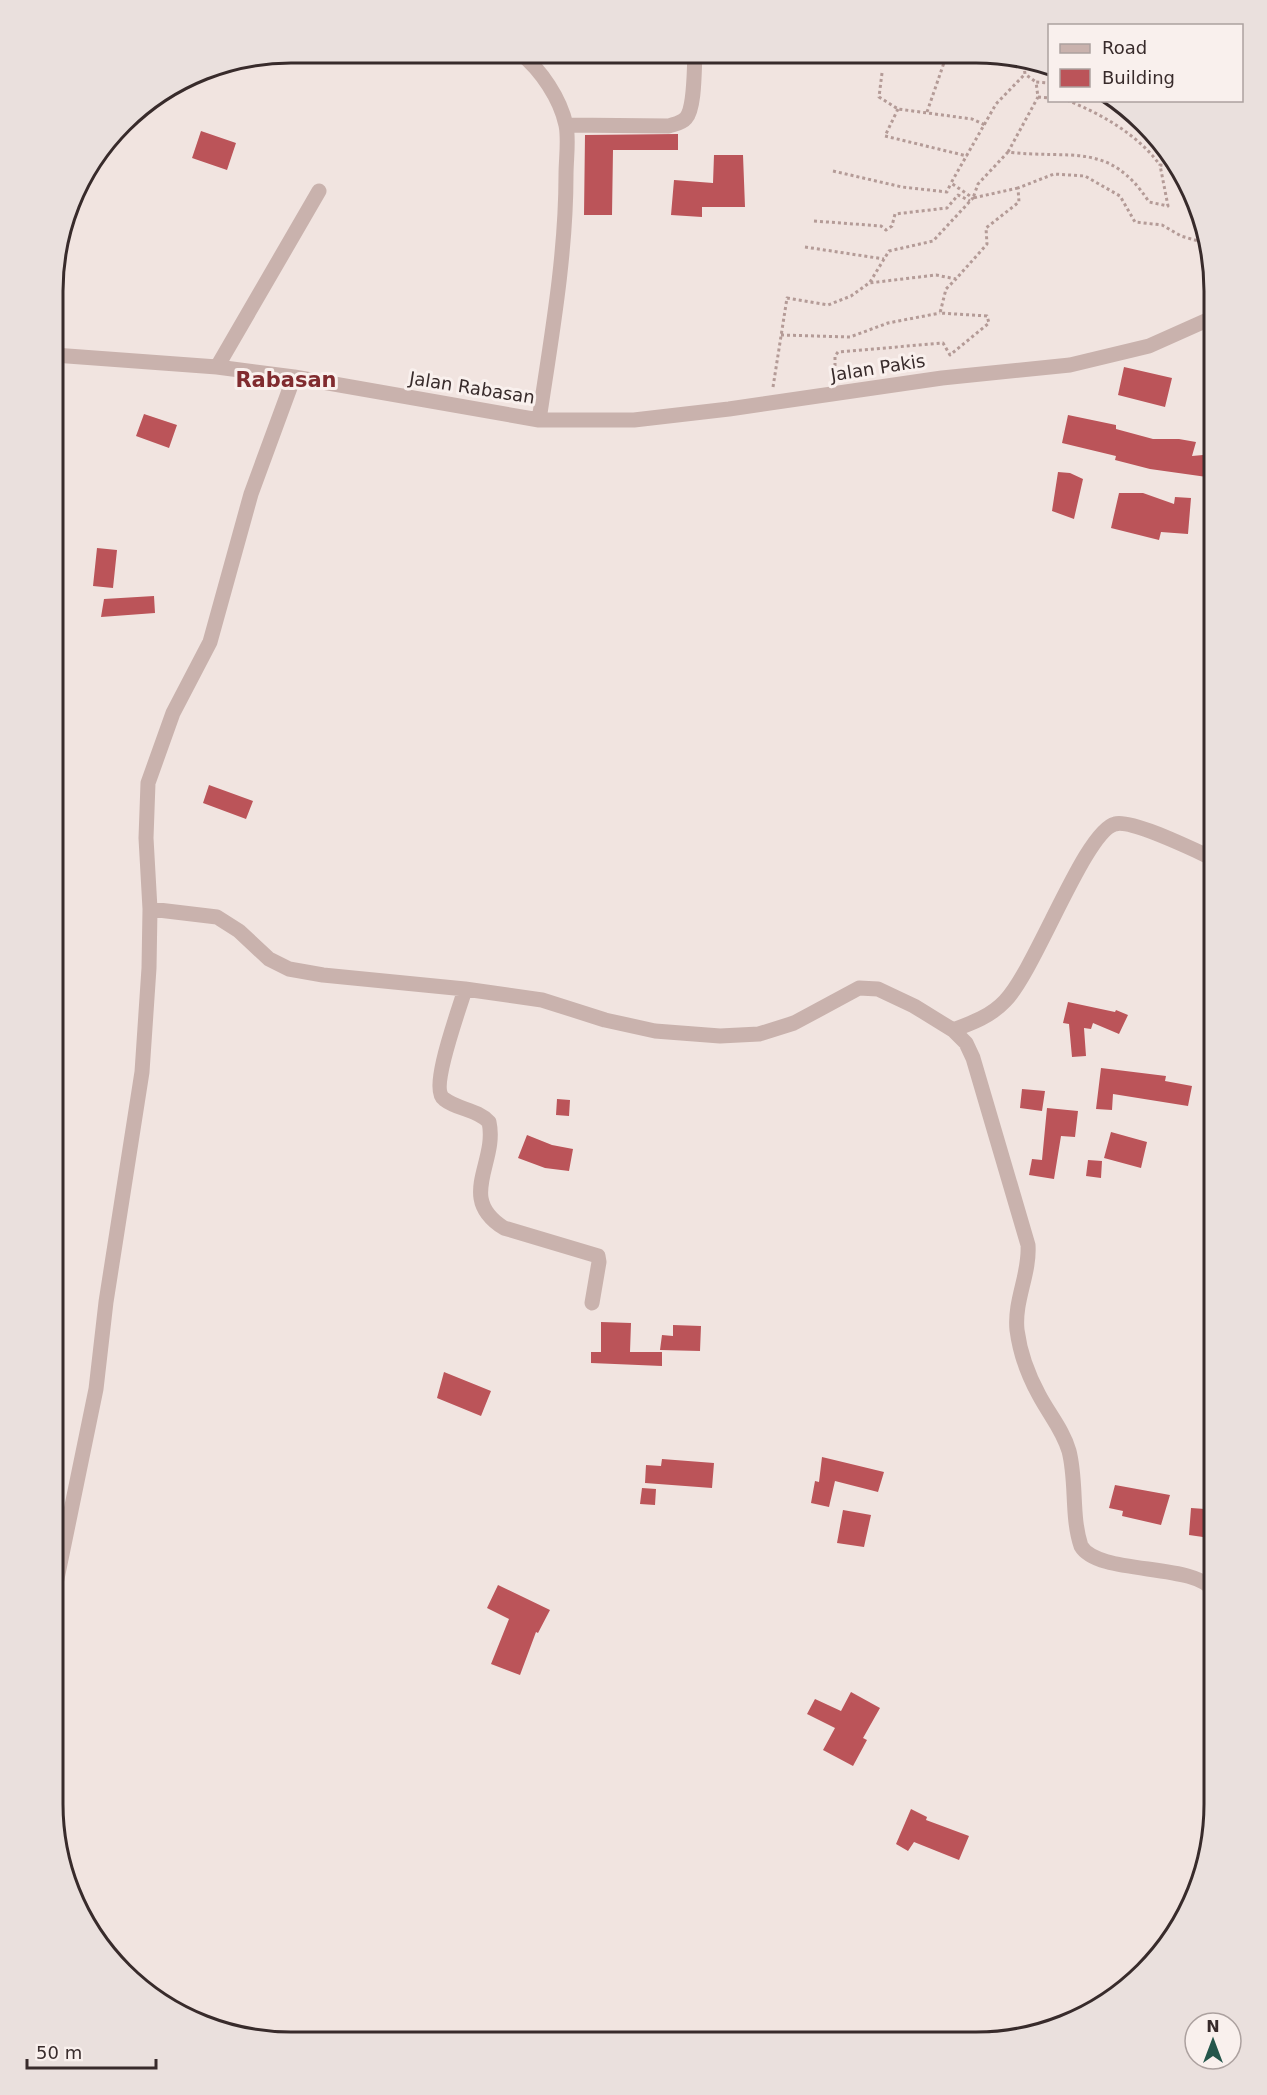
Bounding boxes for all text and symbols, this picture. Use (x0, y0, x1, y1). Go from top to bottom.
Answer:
legend (1048, 24, 1243, 102)
text: Road (1102, 37, 1147, 58)
text: Building (1102, 67, 1175, 88)
street label: Jalan Pakis (828, 350, 927, 385)
street label: Jalan Rabasan (407, 367, 536, 408)
district label: Rabasan (235, 368, 337, 392)
north arrow (1183, 2011, 1243, 2071)
text: N (1206, 2017, 1220, 2036)
scale bar (27, 2032, 156, 2070)
text: 50 m (36, 2042, 82, 2063)

